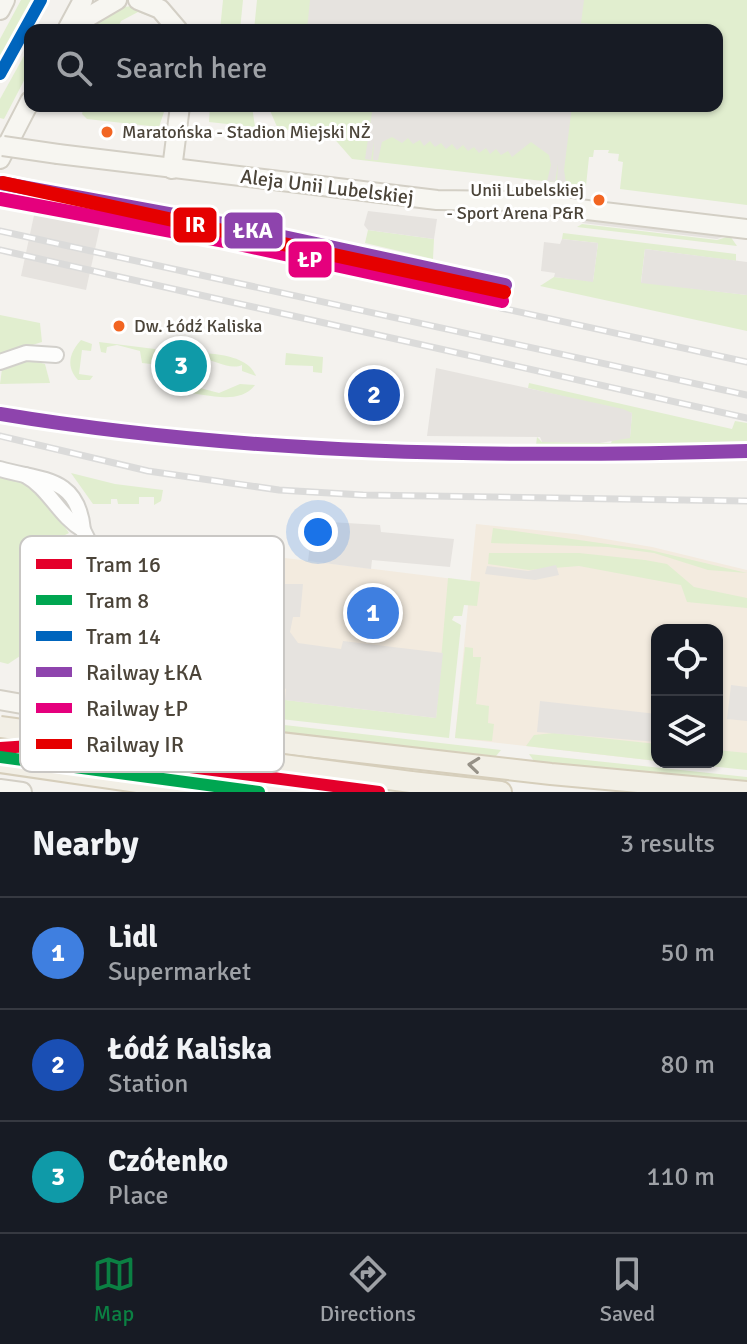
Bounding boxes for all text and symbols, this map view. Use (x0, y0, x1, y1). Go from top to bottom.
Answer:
search box (24, 24, 723, 112)
icon: search (52, 46, 96, 90)
text: Search here (116, 50, 267, 87)
place label: Maratońska - Stadion Miejski NŻ (122, 121, 371, 143)
marker: Maratońska - Stadion Miejski NŻ (99, 124, 115, 140)
street label: Aleja Unii Lubelskiej (239, 164, 415, 210)
place label: Unii Lubelskiej - Sport Arena P&R (446, 179, 584, 224)
marker: Unii Lubelskiej - Sport Arena P&R (591, 192, 607, 208)
line badge: IR (172, 206, 218, 244)
text: IR (185, 211, 206, 238)
line badge: ŁKA (223, 211, 284, 250)
text: ŁKA (232, 217, 273, 244)
line badge: ŁP (287, 240, 333, 279)
text: ŁP (297, 246, 322, 273)
place label: Dw. Łódź Kaliska (134, 315, 263, 337)
marker: Dw. Łódź Kaliska (111, 318, 127, 334)
pin: 3 (155, 336, 207, 396)
pin: 2 (348, 365, 400, 425)
your location (298, 512, 338, 552)
legend (20, 536, 284, 772)
text: Tram 16 (86, 551, 161, 578)
pin: 1 (347, 583, 399, 643)
text: Tram 8 (86, 587, 149, 614)
text: Tram 14 (86, 623, 161, 650)
map controls (651, 624, 723, 768)
button: locate (651, 624, 723, 696)
text: Railway ŁKA (86, 659, 203, 686)
text: Railway ŁP (86, 695, 188, 722)
button: layers (651, 696, 723, 768)
text: Railway IR (86, 731, 184, 758)
one-way arrow (467, 756, 480, 773)
text: Nearby (32, 823, 139, 865)
text: 3 results (620, 828, 715, 860)
text: Lidl (108, 919, 158, 956)
text: 1 (51, 937, 65, 969)
text: 50 m (660, 937, 715, 969)
text: Supermarket (108, 956, 251, 988)
text: Łódź Kaliska (108, 1031, 272, 1068)
text: 2 (51, 1049, 65, 1081)
text: 80 m (660, 1049, 715, 1081)
text: Station (108, 1068, 189, 1100)
text: Czółenko (108, 1143, 228, 1180)
text: 3 (51, 1161, 65, 1193)
text: 110 m (646, 1161, 715, 1193)
text: Place (108, 1180, 169, 1212)
tab: Map (92, 1252, 136, 1327)
tab: Directions (320, 1252, 416, 1327)
tab: Saved (600, 1252, 655, 1327)

